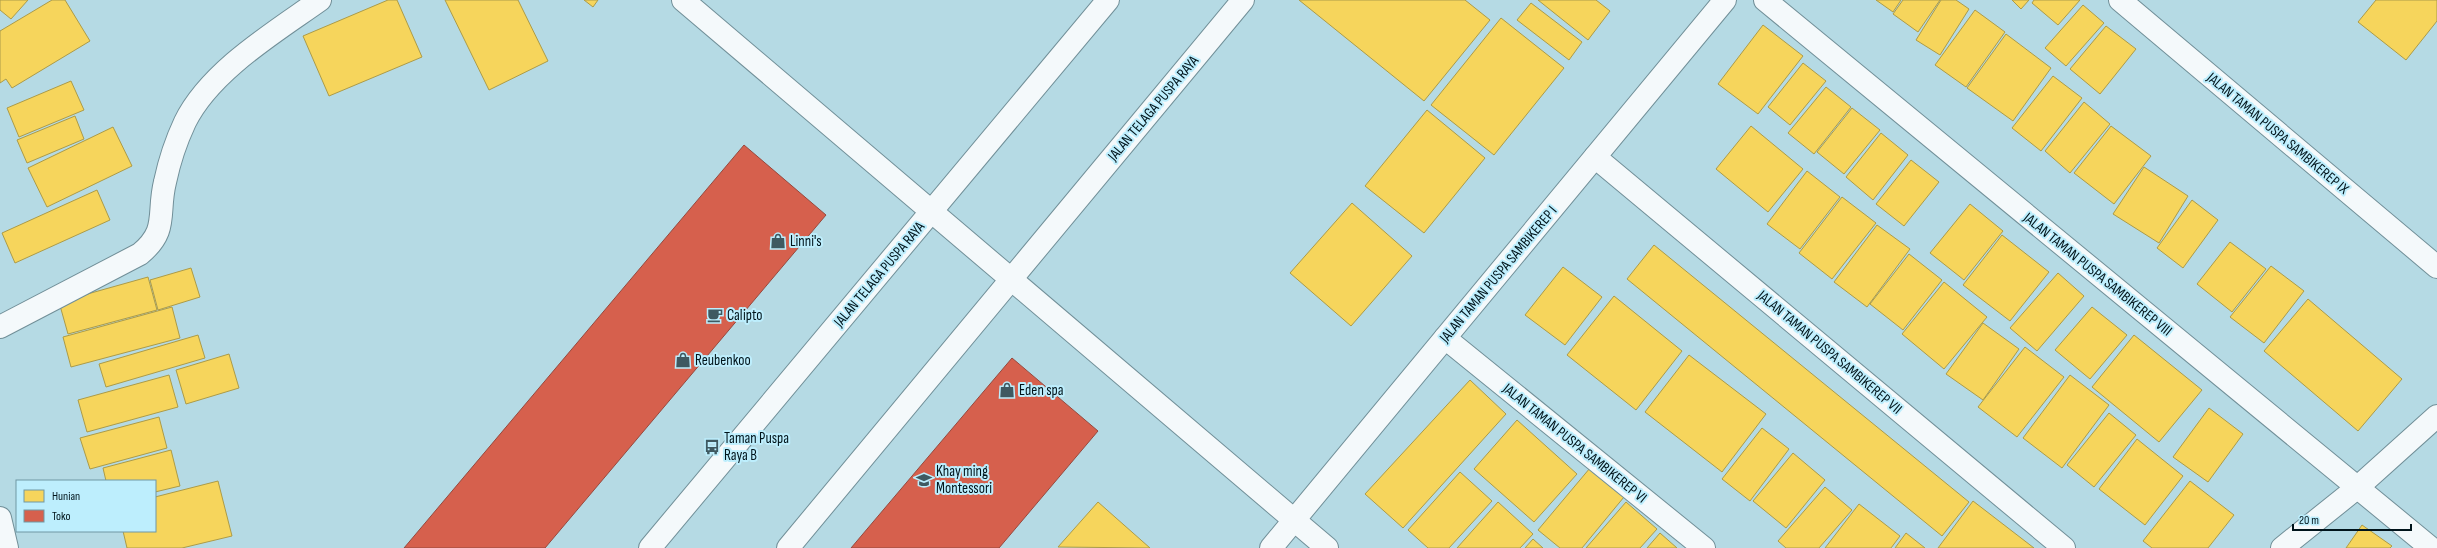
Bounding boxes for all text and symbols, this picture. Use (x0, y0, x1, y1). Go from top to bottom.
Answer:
street label: JALAN TELAGA PUSPA RAYA (1103, 51, 1203, 166)
street label: JALAN TAMAN PUSPA SAMBIKEREP IX (2202, 68, 2353, 199)
street label: JALAN TAMAN PUSPA SAMBIKEREP I (1435, 202, 1561, 347)
street label: JALAN TAMAN PUSPA SAMBIKEREP VIII (2019, 208, 2176, 340)
street label: JALAN TELAGA PUSPA RAYA (829, 217, 929, 332)
shop icon: Linni's (769, 232, 787, 250)
place label: Linni's (790, 232, 822, 251)
street label: JALAN TAMAN PUSPA SAMBIKEREP VII (1753, 286, 1906, 418)
cafe icon: Calipto (706, 306, 724, 324)
place label: Calipto (727, 306, 763, 325)
shop icon: Reubenkoo (674, 351, 692, 369)
place label: Reubenkoo (695, 351, 751, 370)
street label: JALAN TAMAN PUSPA SAMBIKEREP VI (1498, 379, 1651, 507)
shop icon: Eden spa (998, 381, 1016, 399)
place label: Eden spa (1019, 381, 1064, 400)
place label: Taman Puspa Raya B (724, 429, 789, 465)
bus stop icon: Taman Puspa Raya B (703, 438, 721, 456)
place label: Khay ming Montessori (936, 462, 992, 498)
school or university icon: Khay ming Montessori (915, 471, 933, 489)
legend (16, 480, 156, 532)
text: Hunian (52, 489, 80, 504)
scale bar (2293, 506, 2411, 532)
text: Toko (52, 509, 70, 524)
text: 20 m (2299, 513, 2319, 528)

